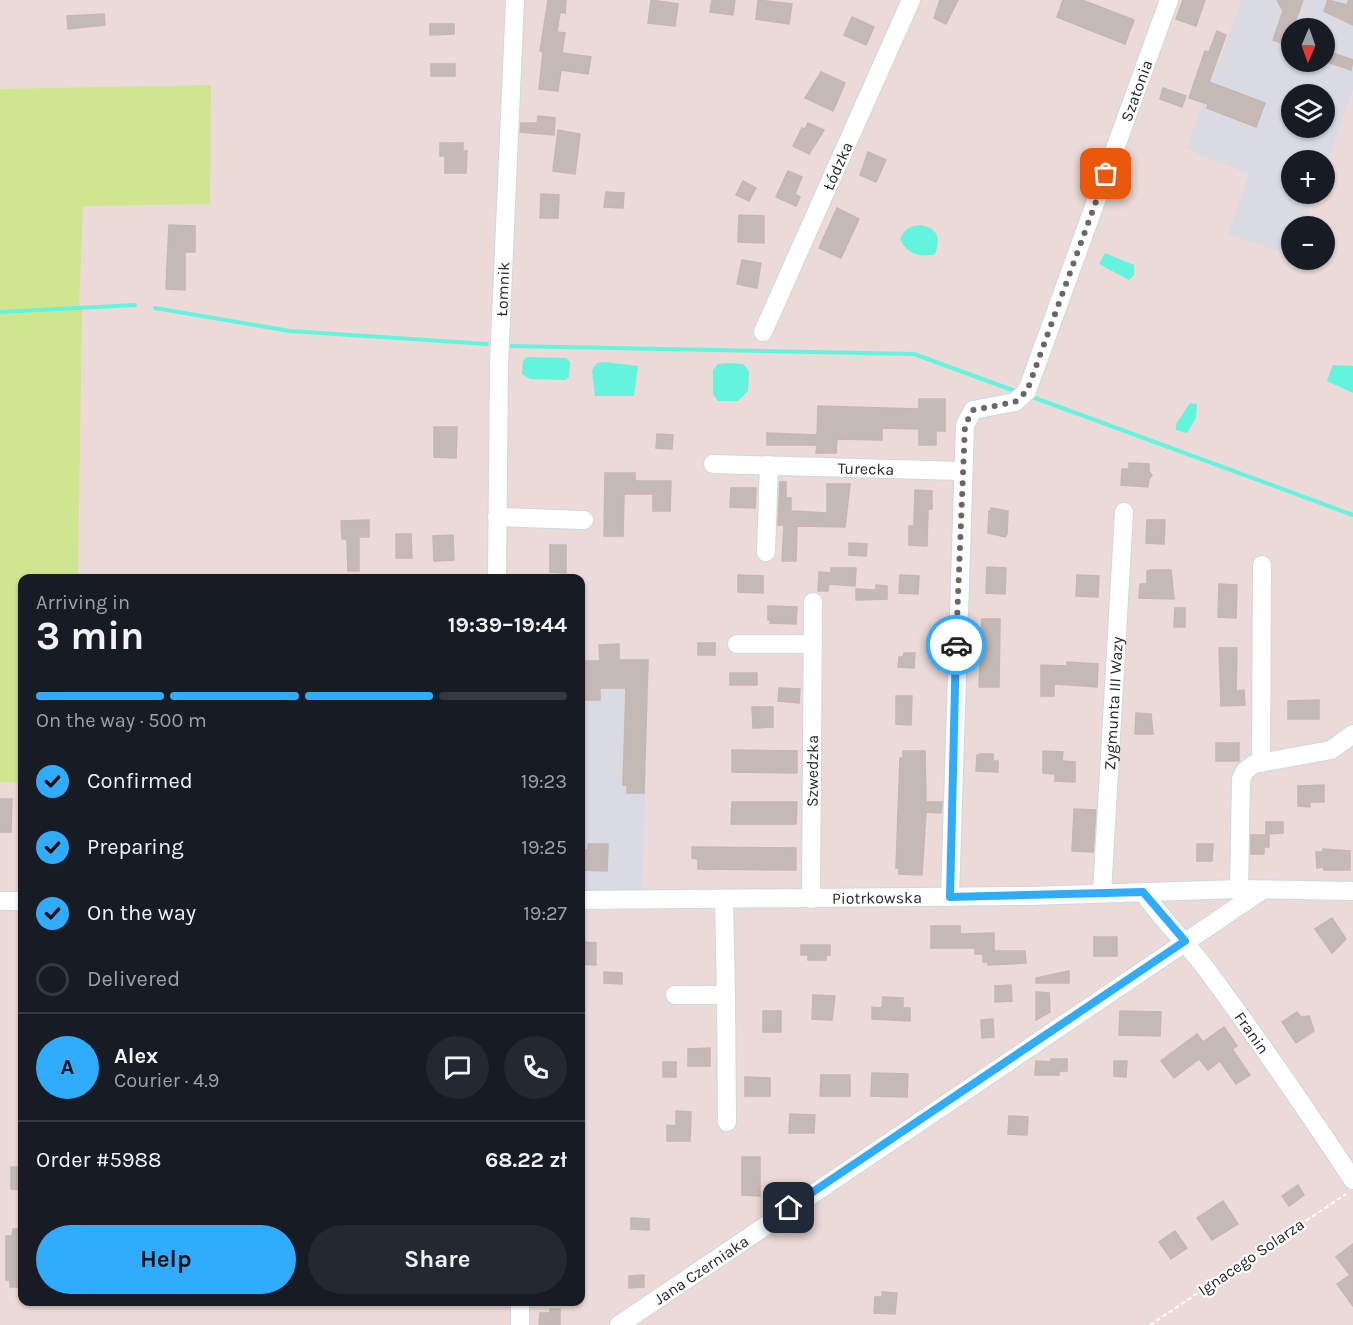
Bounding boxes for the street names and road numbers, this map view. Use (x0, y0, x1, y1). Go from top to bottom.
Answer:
street label: Szatonia (1116, 57, 1156, 124)
street label: Łódzka (818, 139, 856, 193)
street label: Łomnik (492, 261, 513, 317)
street label: Turecka (837, 458, 895, 479)
street label: Zygmunta III Wazy (1100, 635, 1126, 771)
street label: Szwedzka (802, 735, 822, 807)
street label: Piotrkowska (832, 887, 922, 907)
street label: Franin (1231, 1008, 1274, 1057)
street label: Ignacego Solarza (1194, 1214, 1308, 1300)
street label: Jana Czerniaka (650, 1231, 752, 1308)

